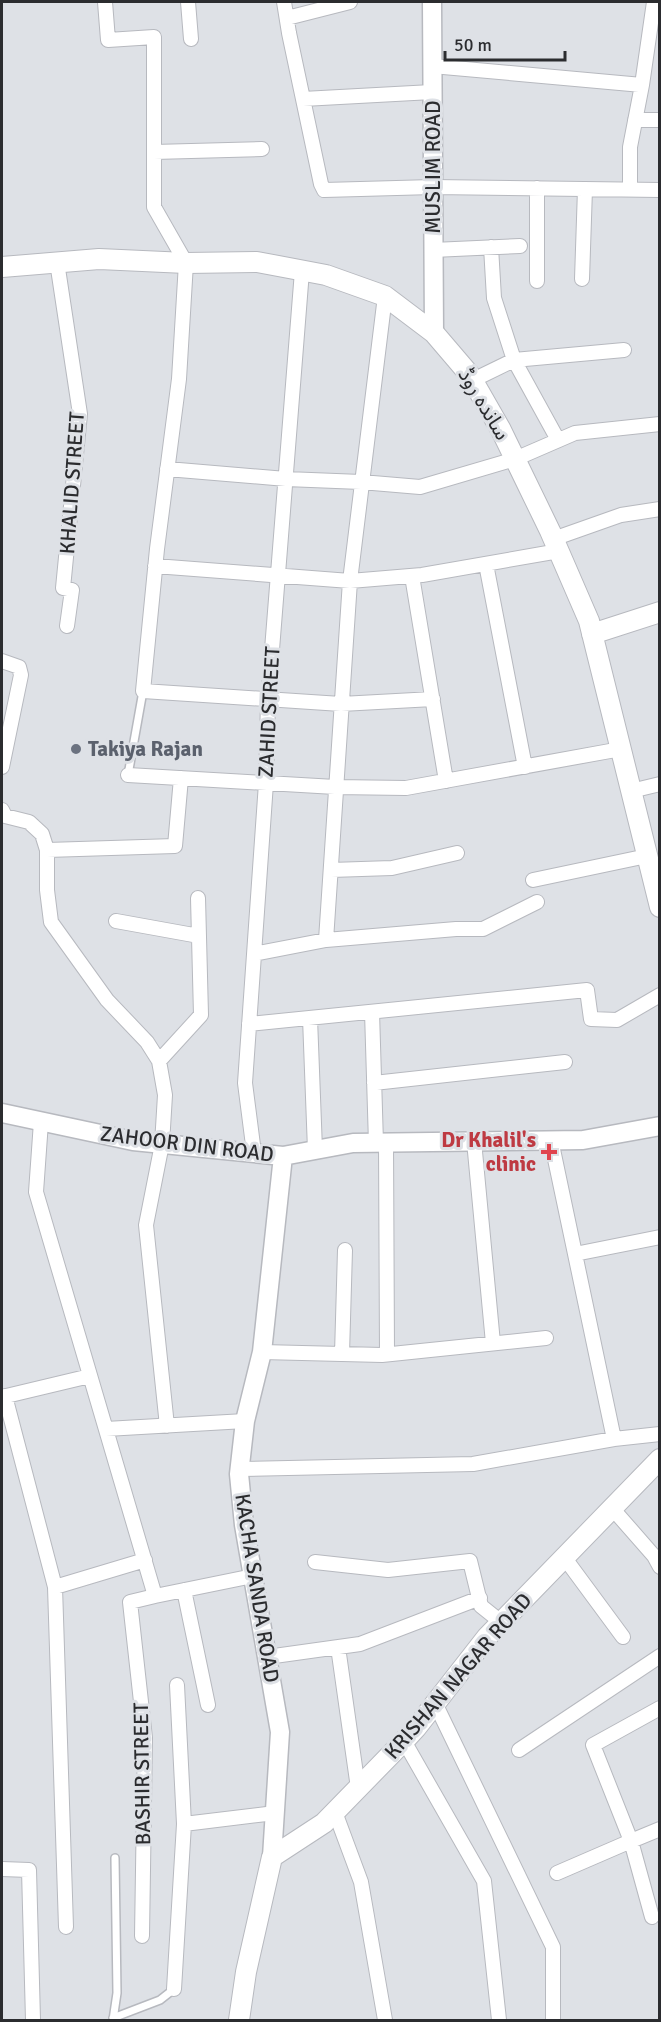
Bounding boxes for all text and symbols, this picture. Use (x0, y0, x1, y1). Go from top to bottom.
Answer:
scale bar (445, 24, 565, 62)
text: 50 m (454, 34, 492, 56)
street label: MUSLIM ROAD (420, 100, 446, 234)
street label: ساندہ روڈ (452, 363, 516, 445)
street label: KHALID STREET (54, 410, 90, 555)
street label: ZAHID STREET (253, 645, 285, 778)
place label: Takiya Rajan (88, 736, 203, 762)
marker: Takiya Rajan (69, 742, 83, 756)
street label: ZAHOOR DIN ROAD (99, 1120, 275, 1168)
place label: Dr Khalil's clinic (441, 1127, 536, 1177)
marker: Dr Khalil's clinic (540, 1143, 558, 1161)
street label: KACHA SANDA ROAD (229, 1492, 285, 1684)
street label: KRISHAN NAGAR ROAD (379, 1588, 537, 1764)
street label: BASHIR STREET (128, 1702, 156, 1846)

